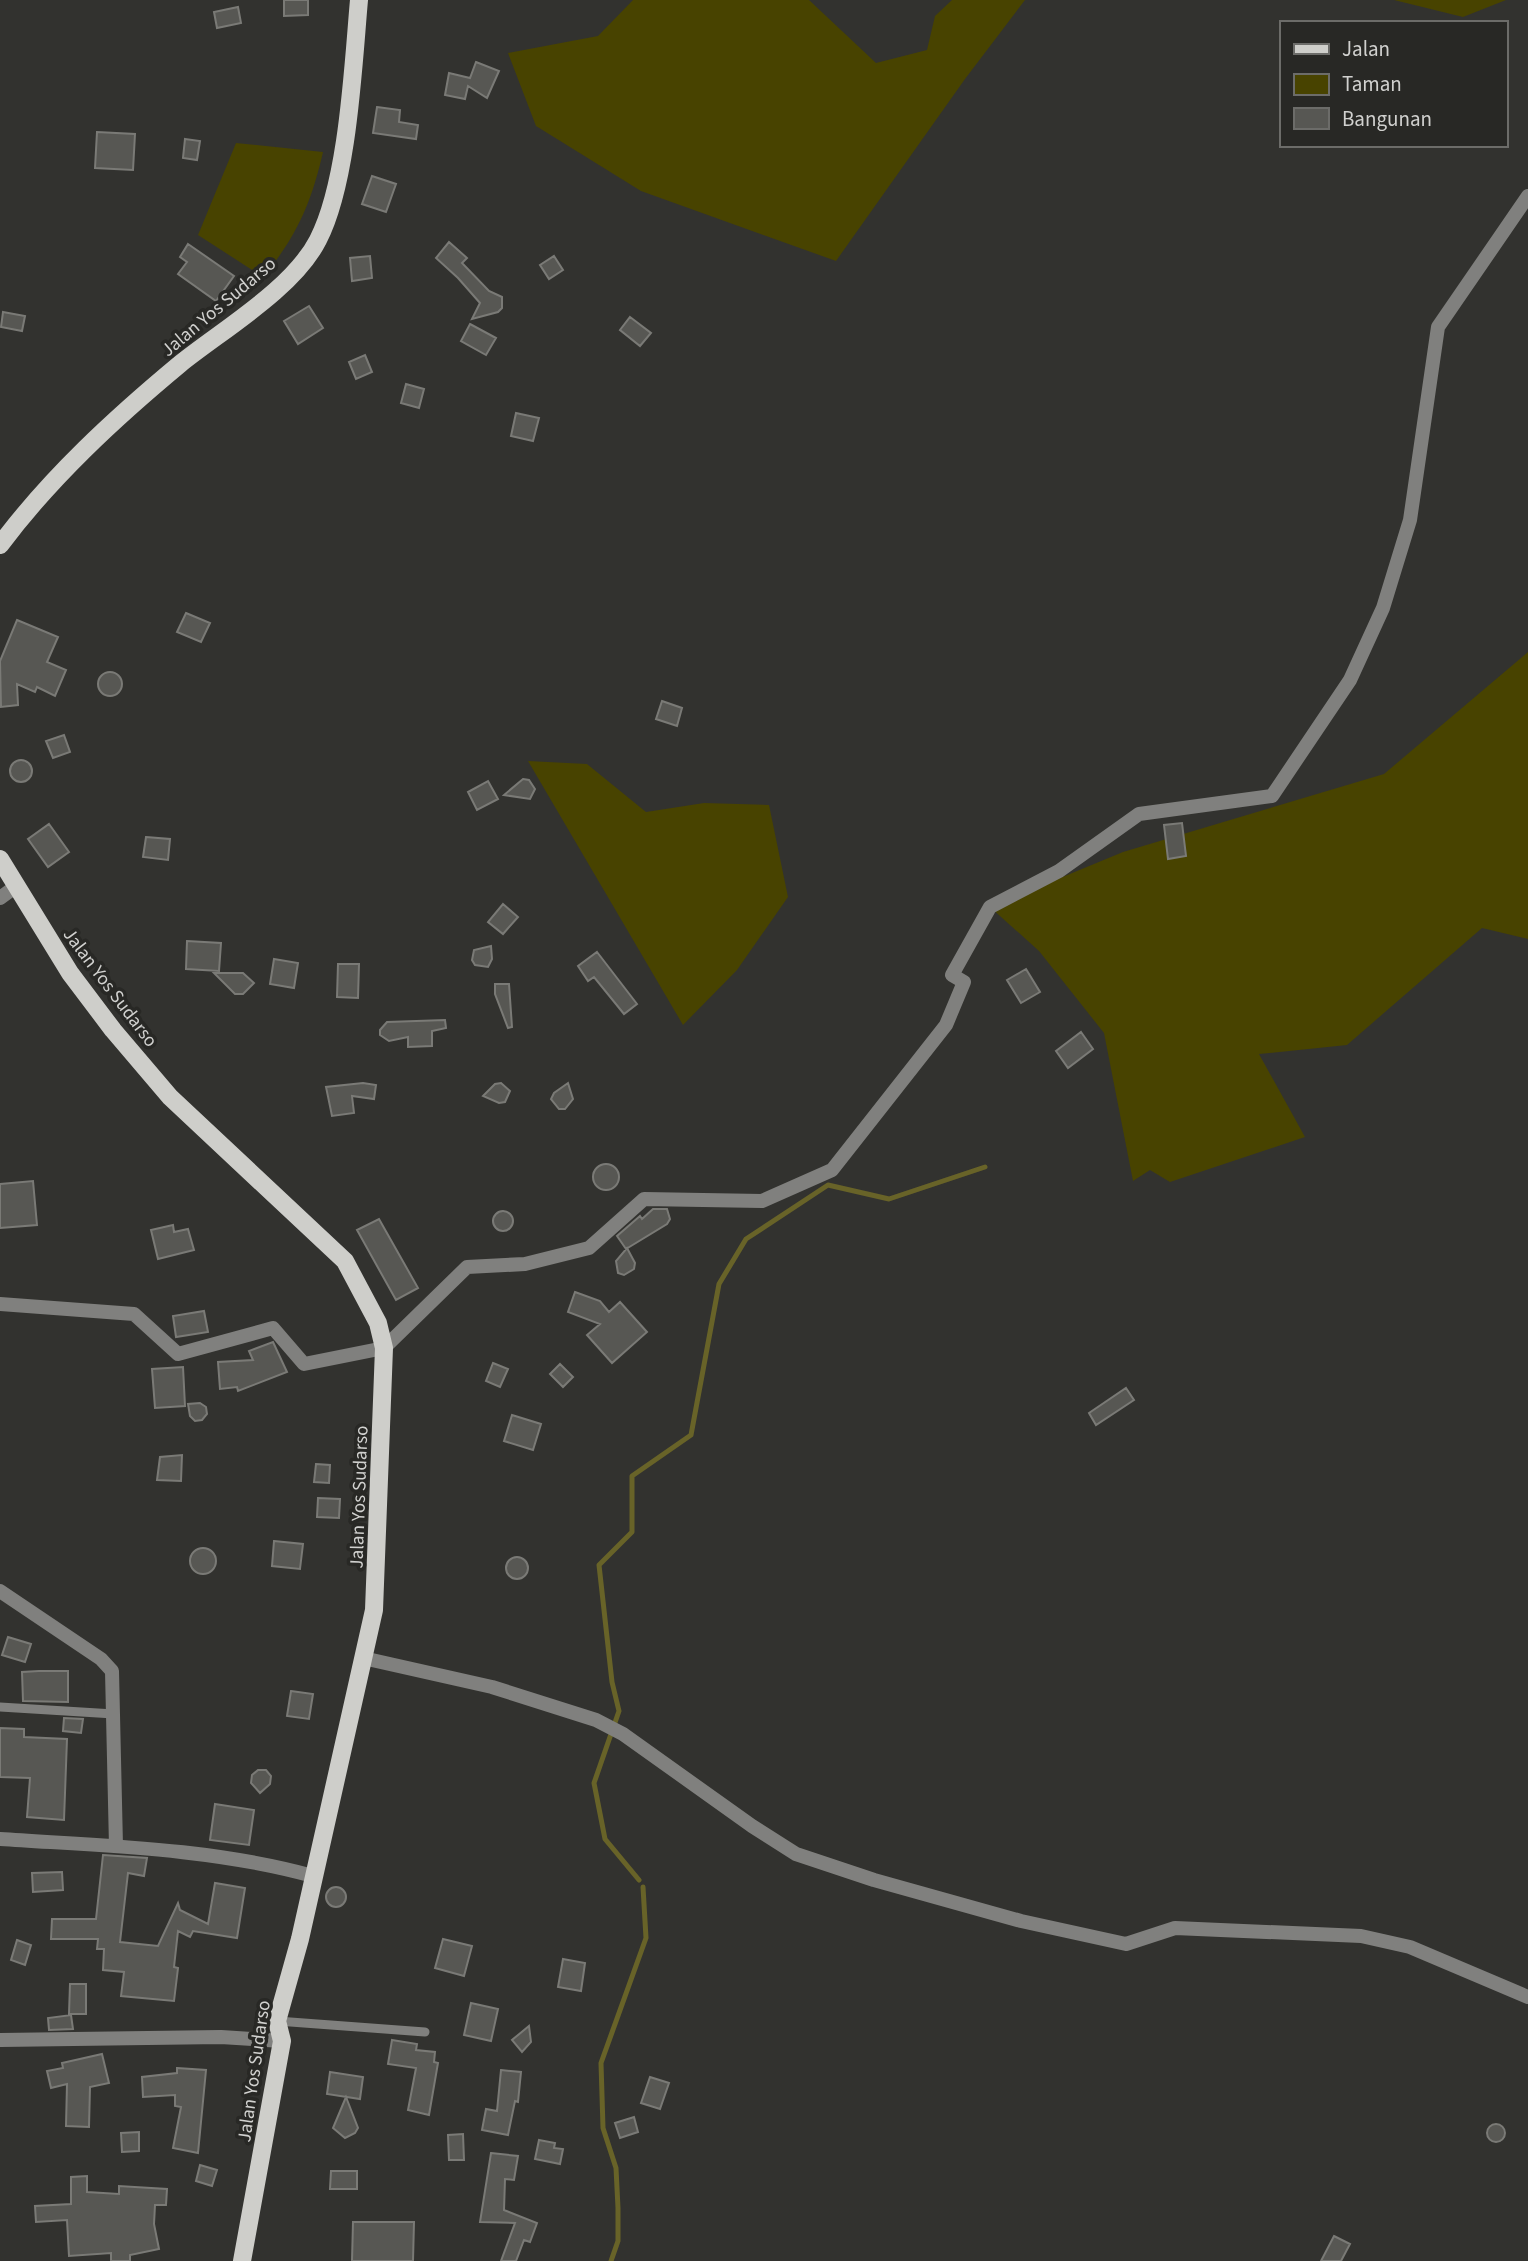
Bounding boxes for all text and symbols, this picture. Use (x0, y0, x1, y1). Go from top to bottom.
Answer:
legend (1280, 21, 1507, 147)
text: Jalan (1342, 34, 1390, 64)
text: Taman (1342, 69, 1402, 99)
text: Bangunan (1342, 104, 1432, 134)
street label: Jalan Yos Sudarso (156, 251, 282, 363)
street label: Jalan Yos Sudarso (56, 923, 164, 1053)
street label: Jalan Yos Sudarso (344, 1425, 375, 1569)
street label: Jalan Yos Sudarso (231, 1999, 278, 2144)

